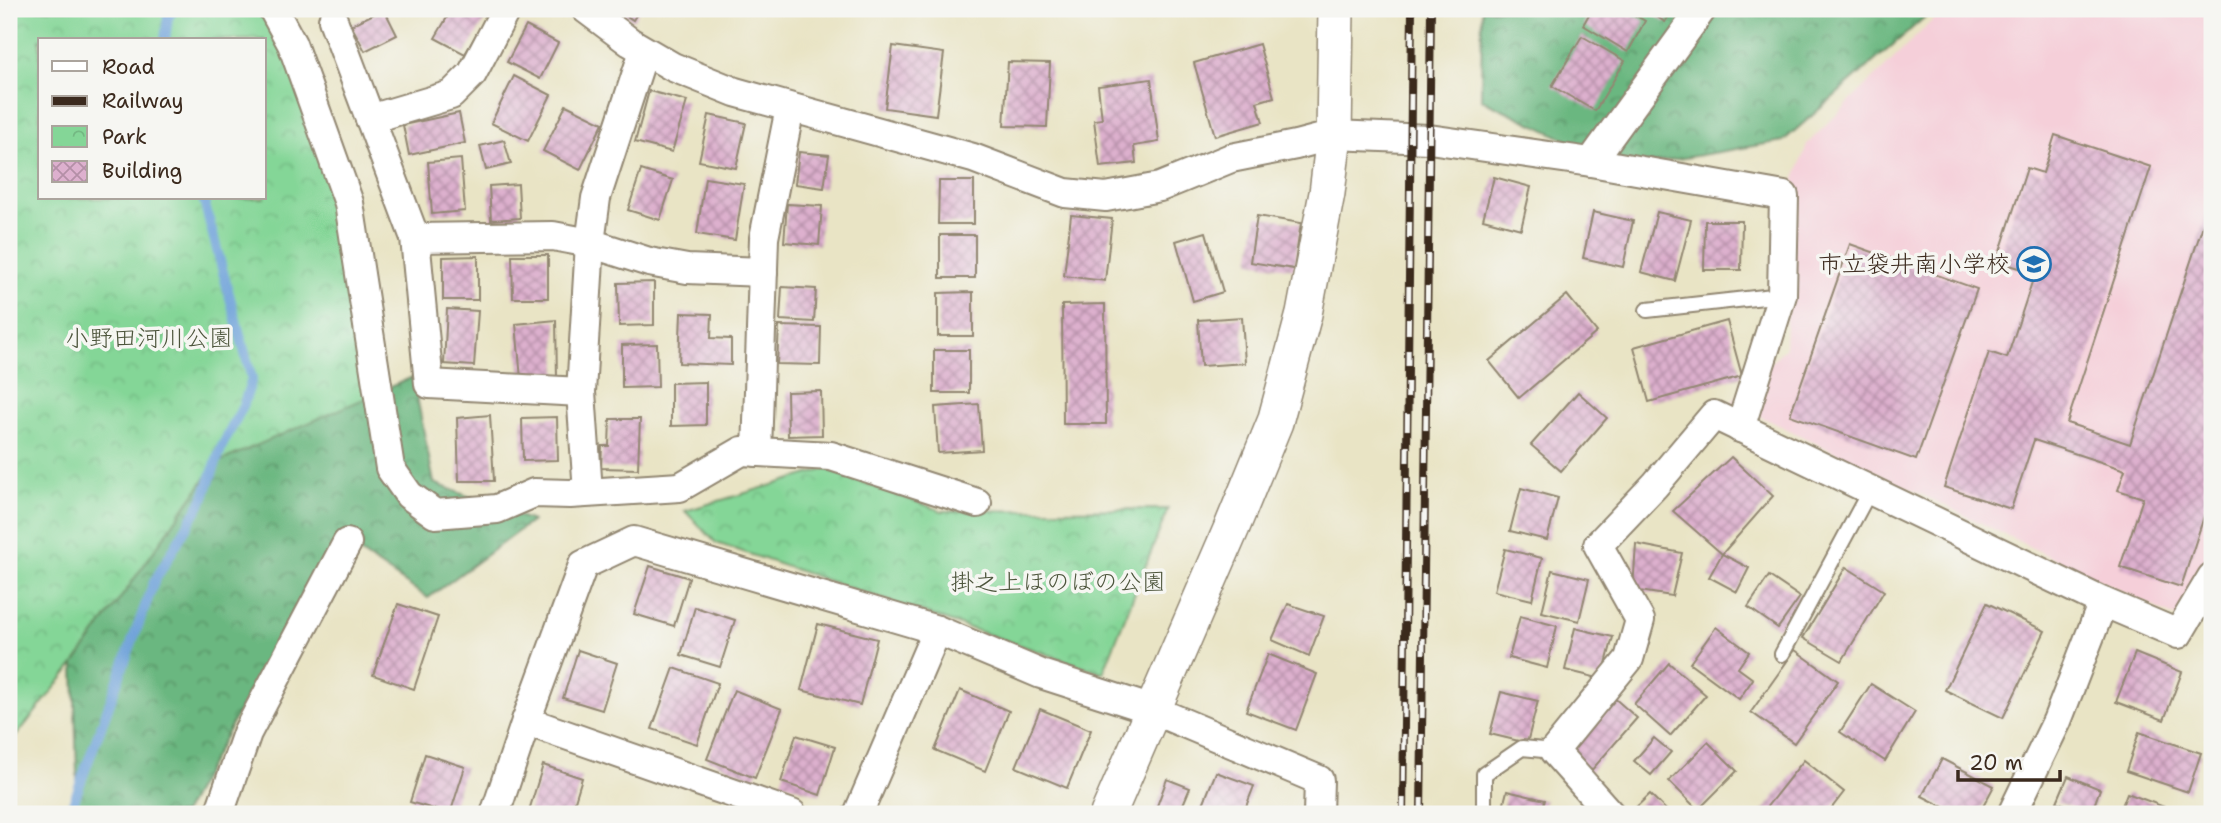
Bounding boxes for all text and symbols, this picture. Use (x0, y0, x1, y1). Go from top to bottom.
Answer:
legend (38, 38, 266, 200)
text: Road (102, 53, 155, 81)
text: Railway (102, 87, 184, 115)
text: Park (102, 123, 147, 151)
text: Building (102, 157, 182, 185)
school or university icon: 市立袋井南小学校 (2015, 245, 2053, 283)
place label: 市立袋井南小学校 (1818, 248, 2010, 280)
park label: 小野田河川公園 (65, 322, 233, 354)
park label: 掛之上ほのぼの公園 (950, 566, 1166, 598)
scale bar (1958, 739, 2060, 783)
text: 20 m (1969, 749, 2023, 777)

